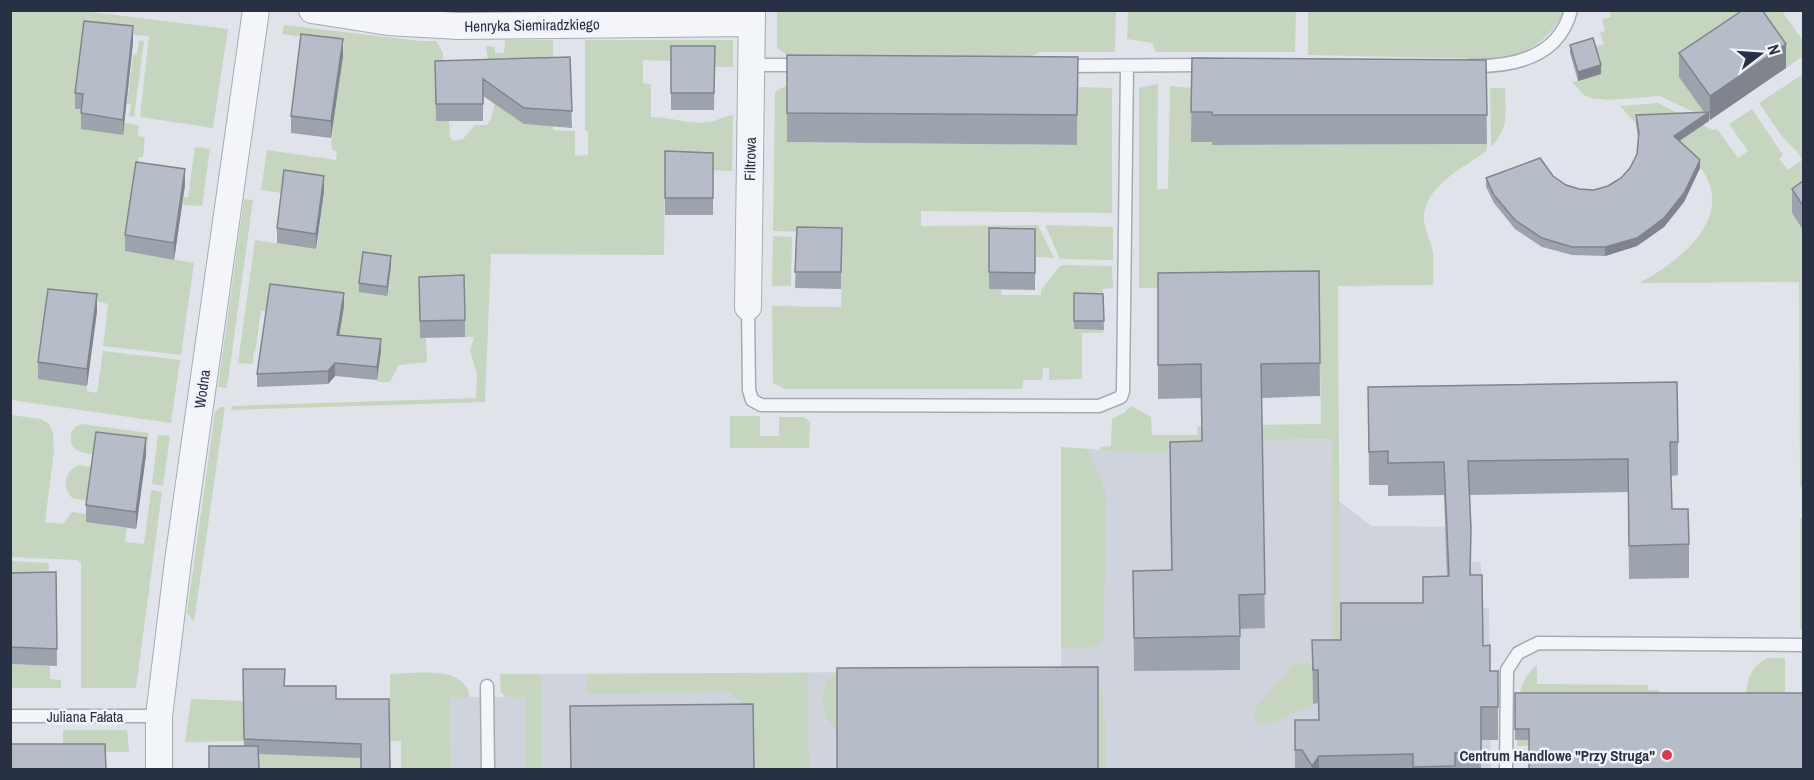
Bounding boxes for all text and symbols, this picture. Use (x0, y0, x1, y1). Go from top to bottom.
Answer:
street label: Henryka Siemiradzkiego (464, 13, 600, 37)
north arrow (1730, 24, 1790, 84)
text: N (1762, 42, 1786, 57)
street label: Filtrowa (739, 137, 761, 181)
street label: Wodna (189, 368, 215, 410)
street label: Juliana Fałata (47, 706, 123, 727)
place label: Centrum Handlowe "Przy Struga" (1459, 745, 1655, 766)
marker: Centrum Handlowe "Przy Struga" (1660, 748, 1674, 762)

